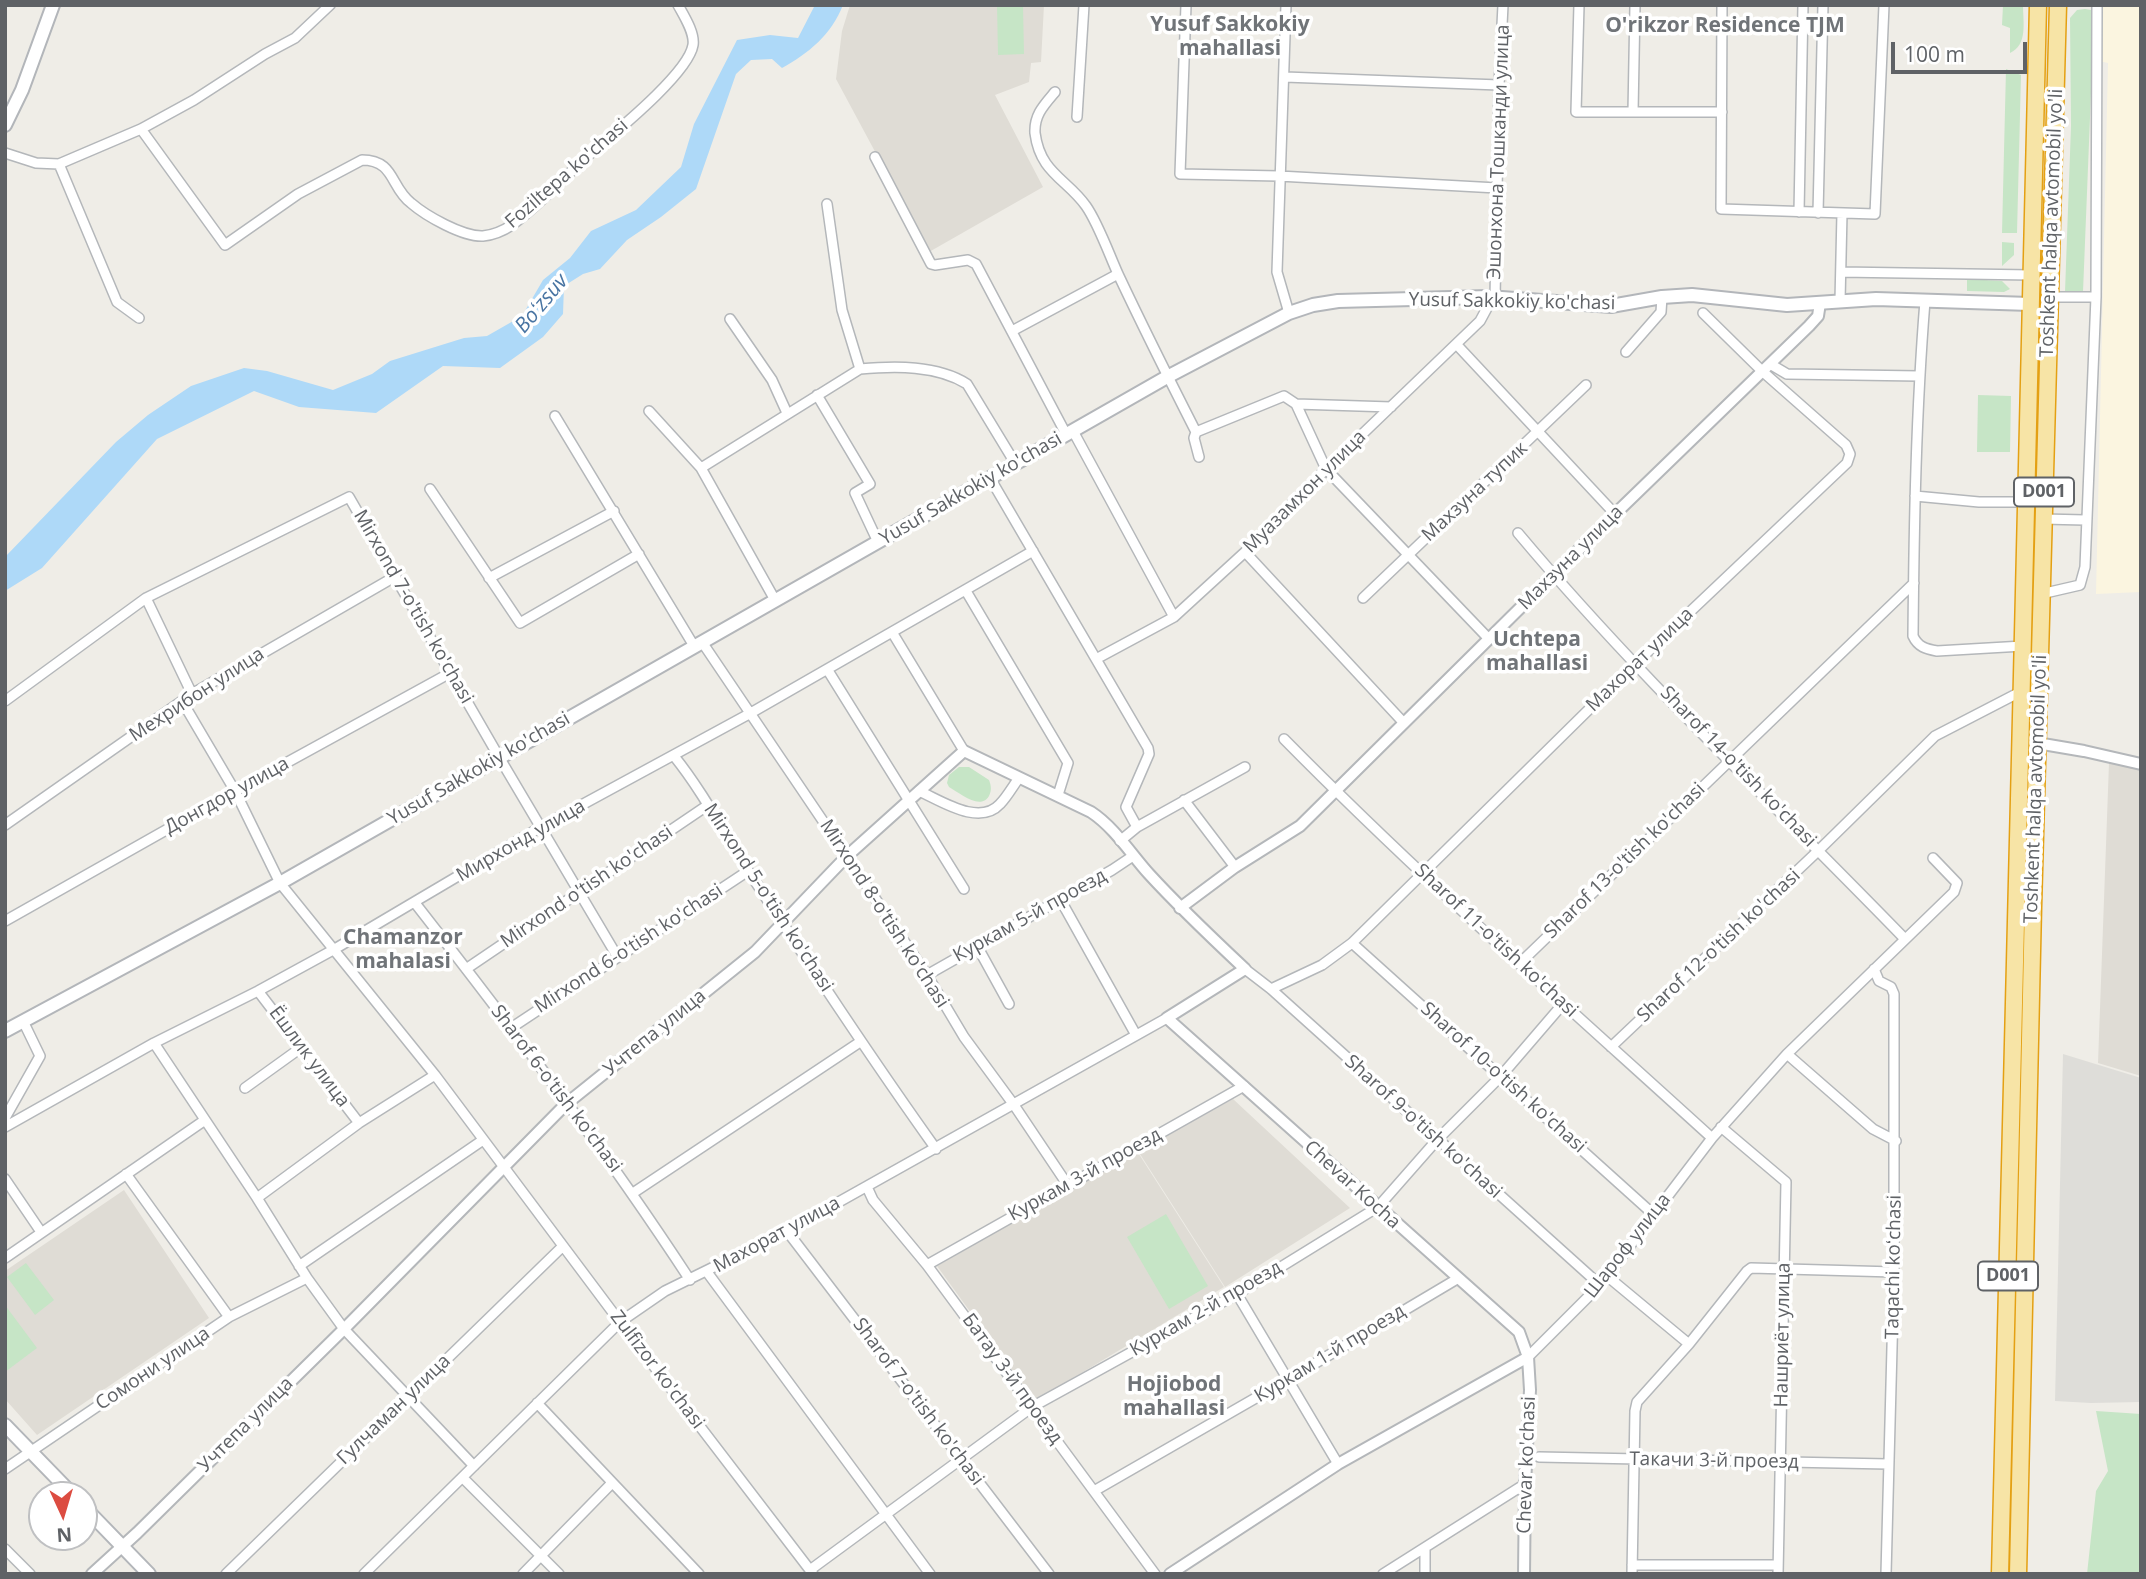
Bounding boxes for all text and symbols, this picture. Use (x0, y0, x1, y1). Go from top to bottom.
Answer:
district label: Yusuf Sakkokiy mahallasi (1150, 12, 1310, 62)
district label: O'rikzor Residence TJM (1605, 13, 1845, 39)
street label: Эшонхона Тошканди улица (1483, 24, 1515, 280)
scale bar (1894, 28, 2030, 72)
text: 100 m (1904, 40, 1965, 68)
street label: Toshkent halqa avtomobil yo'li (2036, 88, 2068, 358)
street label: Foziltepa ko'chasi (501, 115, 633, 233)
water label: Boʻzsuv (510, 269, 574, 339)
street label: Yusuf Sakkokiy ko'chasi (1408, 289, 1616, 315)
street label: Муазамхон улица (1239, 426, 1371, 558)
street label: Yusuf Sakkokiy ko'chasi (876, 427, 1066, 551)
street label: Махзуна тупик (1418, 437, 1532, 547)
road number: D001 (2014, 478, 2074, 506)
street label: Махзуна улица (1514, 501, 1628, 615)
street label: Mirxond 7-o'tish ko'chasi (348, 506, 478, 708)
street label: Махорат улица (1582, 603, 1698, 717)
district label: Uchtepa mahallasi (1486, 627, 1588, 677)
street label: Мехрибон улица (125, 643, 269, 747)
street label: Toshkent halqa avtomobil yo'li (2020, 654, 2052, 924)
street label: Sharof 14-o'tish ko'chasi (1655, 682, 1821, 852)
street label: Yusuf Sakkokiy ko'chasi (384, 707, 574, 831)
street label: Донгдор улица (161, 752, 293, 840)
street label: Sharof 13-o'tish ko'chasi (1540, 778, 1710, 944)
street label: Мирхонд улица (453, 795, 589, 887)
street label: Mirxond 5-o'tish ko'chasi (699, 800, 837, 996)
street label: Mirxond 8-o'tish ko'chasi (815, 816, 953, 1012)
street label: Mirxond o'tish ko'chasi (497, 821, 677, 953)
street label: Sharof 11-o'tish ko'chasi (1410, 860, 1582, 1022)
street label: Куркам 5-й проезд (949, 864, 1111, 968)
street label: Sharof 12-o'tish ko'chasi (1633, 865, 1805, 1027)
street label: Mirxond 6-o'tish ko'chasi (531, 880, 727, 1018)
district label: Chamanzor mahalasi (343, 925, 463, 975)
street label: Учтепа улица (599, 985, 711, 1081)
street label: Sharof 10-o'tish ko'chasi (1416, 998, 1590, 1158)
street label: Sharof 6-o'tish ko'chasi (486, 1001, 626, 1177)
street label: Ёшлик улица (264, 1002, 354, 1112)
street label: Sharof 9-o'tish ko'chasi (1340, 1050, 1506, 1204)
street label: Куркам 3-й проезд (1004, 1123, 1166, 1227)
street label: Chevar Kocha (1299, 1136, 1405, 1234)
street label: Шароф улица (1580, 1189, 1676, 1303)
street label: Махорат улица (710, 1192, 844, 1278)
street label: Taqachi koʻchasi (1881, 1195, 1907, 1339)
street label: Куркам 2-й проезд (1126, 1256, 1286, 1362)
road number: D001 (1978, 1261, 2038, 1290)
street label: Нашриёт улица (1770, 1262, 1796, 1408)
street label: Куркам 1-й проезд (1251, 1300, 1409, 1408)
street label: Zulfizor ko'chasi (605, 1306, 709, 1434)
street label: Батау 3-й проезд (957, 1309, 1067, 1449)
street label: Sharof 7-o'tish ko'chasi (848, 1314, 988, 1490)
street label: Сомони улица (92, 1322, 214, 1416)
street label: Гулчаман улица (333, 1350, 455, 1470)
district label: Hojiobod mahallasi (1123, 1372, 1225, 1422)
street label: Учтепа улица (194, 1373, 298, 1477)
street label: Chevar ko'chasi (1513, 1396, 1541, 1534)
street label: Такачи 3-й проезд (1629, 1448, 1799, 1474)
north arrow (28, 1481, 98, 1551)
text: N (56, 1521, 73, 1548)

